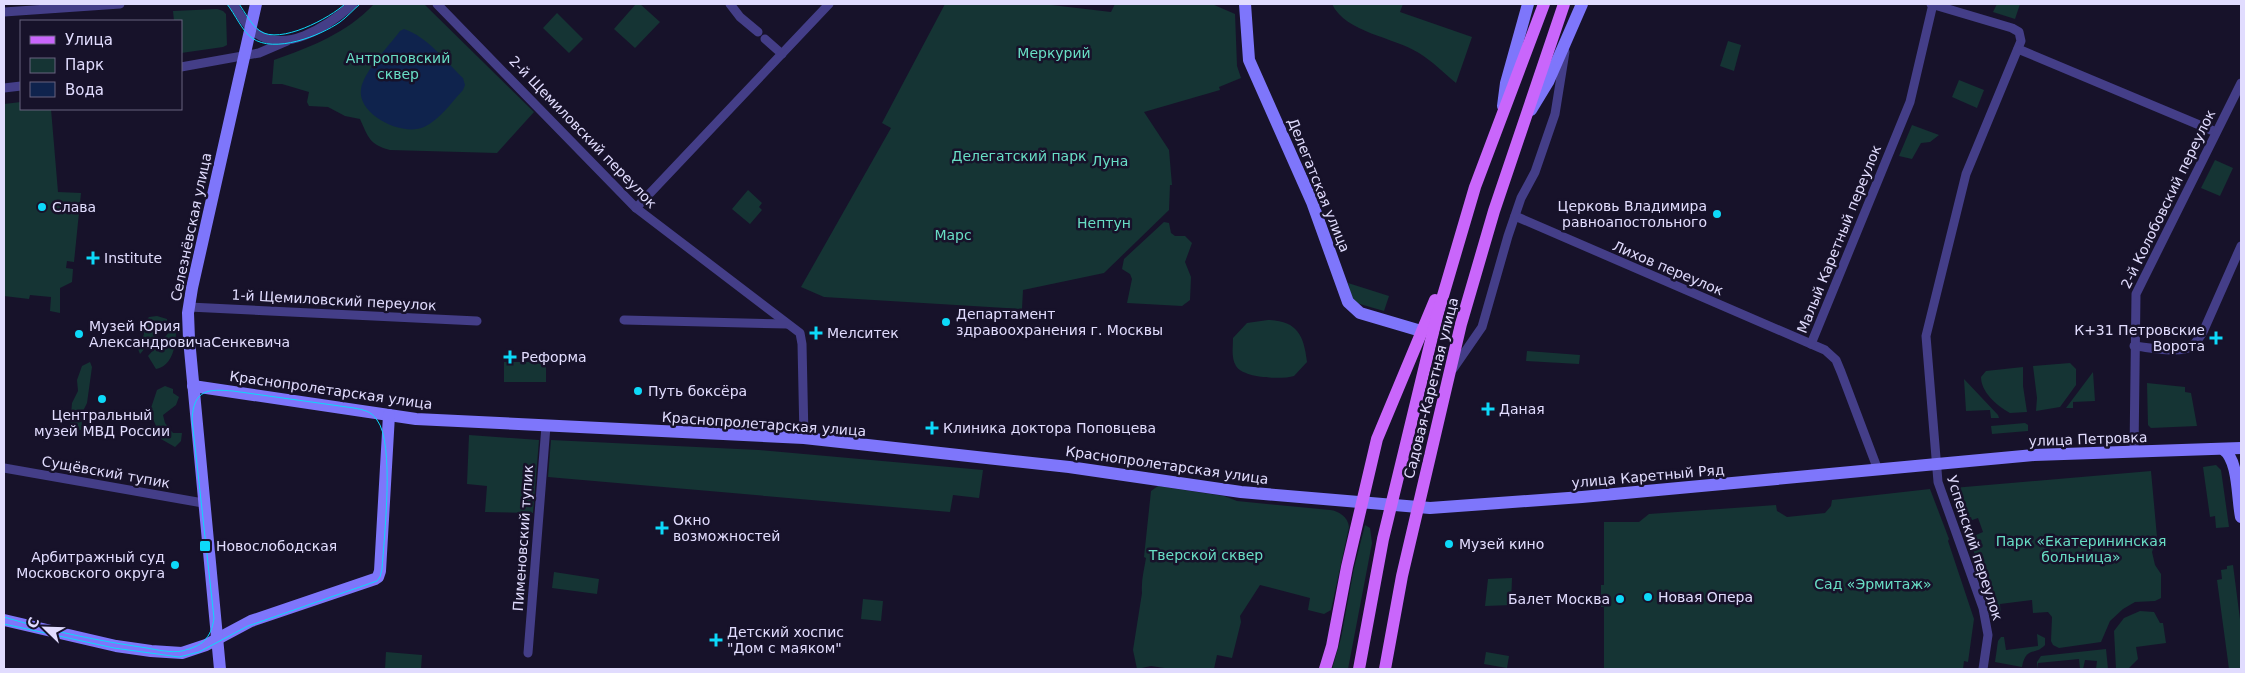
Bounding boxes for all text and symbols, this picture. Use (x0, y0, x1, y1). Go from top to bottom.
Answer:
legend (20, 20, 182, 110)
text: Улица (65, 31, 113, 49)
park label: Меркурий (1017, 45, 1091, 61)
park label: Антроповский сквер (346, 50, 450, 82)
street label: 2-й Щемиловский переулок (506, 53, 660, 211)
text: Парк (65, 56, 104, 74)
text: Вода (65, 81, 104, 99)
street label: 2-й Колобовский переулок (2118, 107, 2218, 291)
street label: Делегатская улица (1285, 116, 1353, 254)
street label: Малый Каретный переулок (1794, 143, 1884, 335)
park label: Делегатский парк (951, 148, 1087, 164)
street label: Селезнёвская улица (167, 151, 215, 303)
park label: Луна (1092, 153, 1128, 169)
place label: Церковь Владимира равноапостольного (1558, 198, 1707, 230)
place label: Слава (52, 199, 96, 215)
marker: Слава (36, 201, 48, 213)
marker: Церковь Владимира равноапостольного (1711, 208, 1723, 220)
park label: Нептун (1077, 215, 1131, 231)
park label: Марс (934, 227, 972, 243)
street label: Лихов переулок (1610, 237, 1726, 299)
place label: Institute (104, 250, 162, 266)
marker: Institute (86, 251, 100, 265)
street label: 1-й Щемиловский переулок (231, 287, 437, 313)
street label: Садовая-Каретная улица (1401, 296, 1461, 480)
place label: Департамент здравоохранения г. Москвы (956, 306, 1163, 338)
marker: Департамент здравоохранения г. Москвы (940, 316, 952, 328)
place label: Музей Юрия АлександровичаСенкевича (89, 318, 290, 350)
place label: К+31 Петровские Ворота (2074, 322, 2205, 354)
place label: Мелситек (827, 325, 899, 341)
marker: Мелситек (809, 326, 823, 340)
marker: Музей Юрия АлександровичаСенкевича (73, 328, 85, 340)
marker: К+31 Петровские Ворота (2209, 331, 2223, 345)
place label: Реформа (521, 349, 587, 365)
marker: Реформа (503, 350, 517, 364)
street label: Краснопролетарская улица (229, 368, 433, 412)
place label: Путь боксёра (648, 383, 747, 399)
marker: Путь боксёра (632, 385, 644, 397)
marker: Центральный музей МВД России (96, 393, 108, 405)
place label: Даная (1499, 401, 1545, 417)
marker: Даная (1481, 402, 1495, 416)
place label: Центральный музей МВД России (34, 407, 170, 439)
street label: Краснопролетарская улица (661, 409, 867, 439)
place label: Клиника доктора Поповцева (943, 420, 1156, 436)
marker: Клиника доктора Поповцева (925, 421, 939, 435)
street label: улица Петровка (2028, 429, 2148, 449)
street label: Краснопролетарская улица (1065, 443, 1269, 487)
street label: Сущёвский тупик (41, 453, 171, 491)
street label: улица Каретный Ряд (1571, 461, 1725, 491)
street label: Пименовский тупик (510, 464, 536, 612)
street label: Успенский переулок (1944, 473, 2006, 623)
place label: Окно возможностей (673, 512, 780, 544)
marker: Окно возможностей (655, 521, 669, 535)
park label: Парк «Екатерининская больница» (1996, 533, 2166, 565)
place label: Музей кино (1459, 536, 1544, 552)
place label: Новослободская (216, 538, 337, 554)
marker: Музей кино (1443, 538, 1455, 550)
marker: Новослободская (198, 539, 212, 553)
park label: Тверской сквер (1148, 547, 1263, 563)
place label: Арбитражный суд Московского округа (16, 549, 165, 581)
marker: Арбитражный суд Московского округа (169, 559, 181, 571)
park label: Сад «Эрмитаж» (1814, 576, 1932, 592)
place label: Новая Опера (1658, 589, 1753, 605)
place label: Балет Москва (1508, 591, 1610, 607)
marker: Новая Опера (1642, 591, 1654, 603)
marker: Балет Москва (1614, 593, 1626, 605)
north arrow (20, 603, 70, 653)
text: С (24, 615, 42, 631)
place label: Детский хоспис "Дом с маяком" (727, 624, 844, 656)
marker: Детский хоспис "Дом с маяком" (709, 633, 723, 647)

